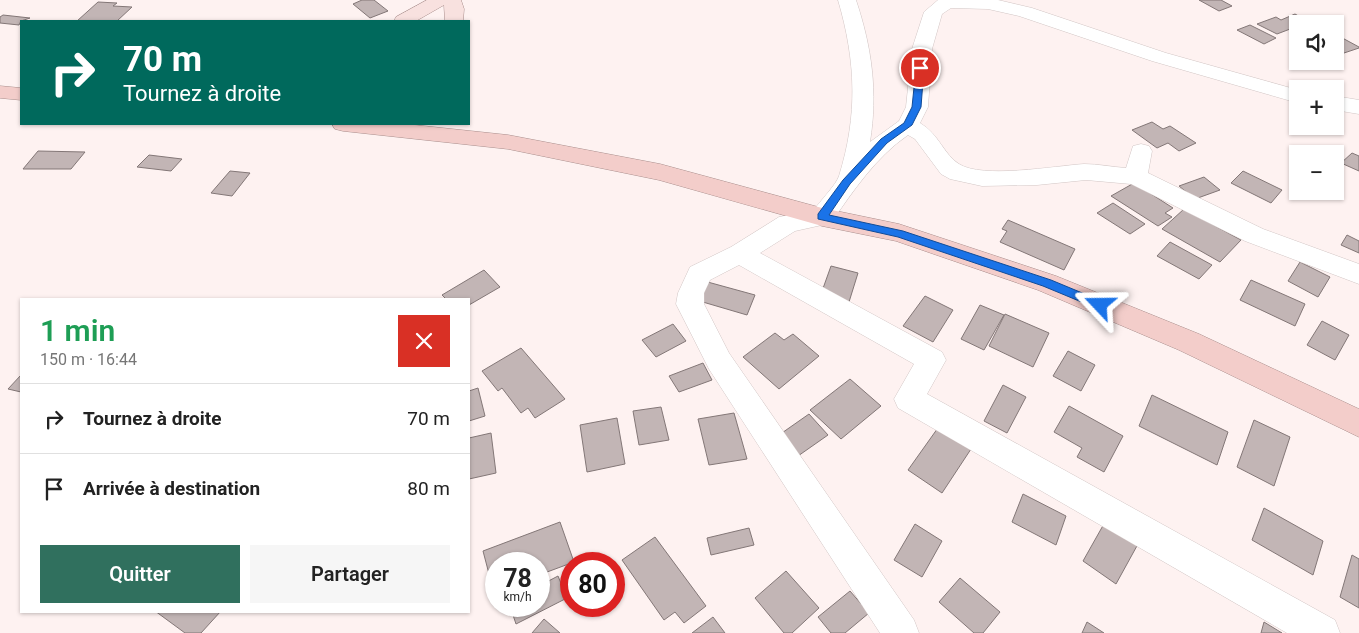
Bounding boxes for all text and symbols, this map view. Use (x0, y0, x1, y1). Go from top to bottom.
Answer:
map controls (1289, 15, 1344, 200)
button: sound (1289, 15, 1344, 70)
text: 70 m (123, 39, 202, 80)
icon: right (40, 40, 105, 105)
pin (899, 47, 941, 89)
icon: arrive (906, 54, 934, 82)
button: + (1289, 80, 1344, 135)
text: Tournez à droite (123, 81, 281, 106)
button: − (1289, 145, 1344, 200)
position arrow (1073, 278, 1125, 330)
text: 1 min (40, 313, 115, 348)
button: close (398, 315, 450, 367)
text: 150 m · 16:44 (40, 350, 137, 369)
icon: right (40, 405, 68, 433)
text: Tournez à droite (83, 407, 222, 430)
text: 70 m (407, 407, 450, 430)
icon: arrive (40, 475, 68, 503)
text: Arrivée à destination (83, 477, 260, 500)
text: 80 m (407, 477, 450, 500)
button: Quitter (40, 545, 240, 603)
button: Partager (250, 545, 450, 603)
speed limit sign: 80 (560, 552, 625, 617)
text: 78 (503, 564, 532, 593)
text: km/h (503, 590, 532, 604)

